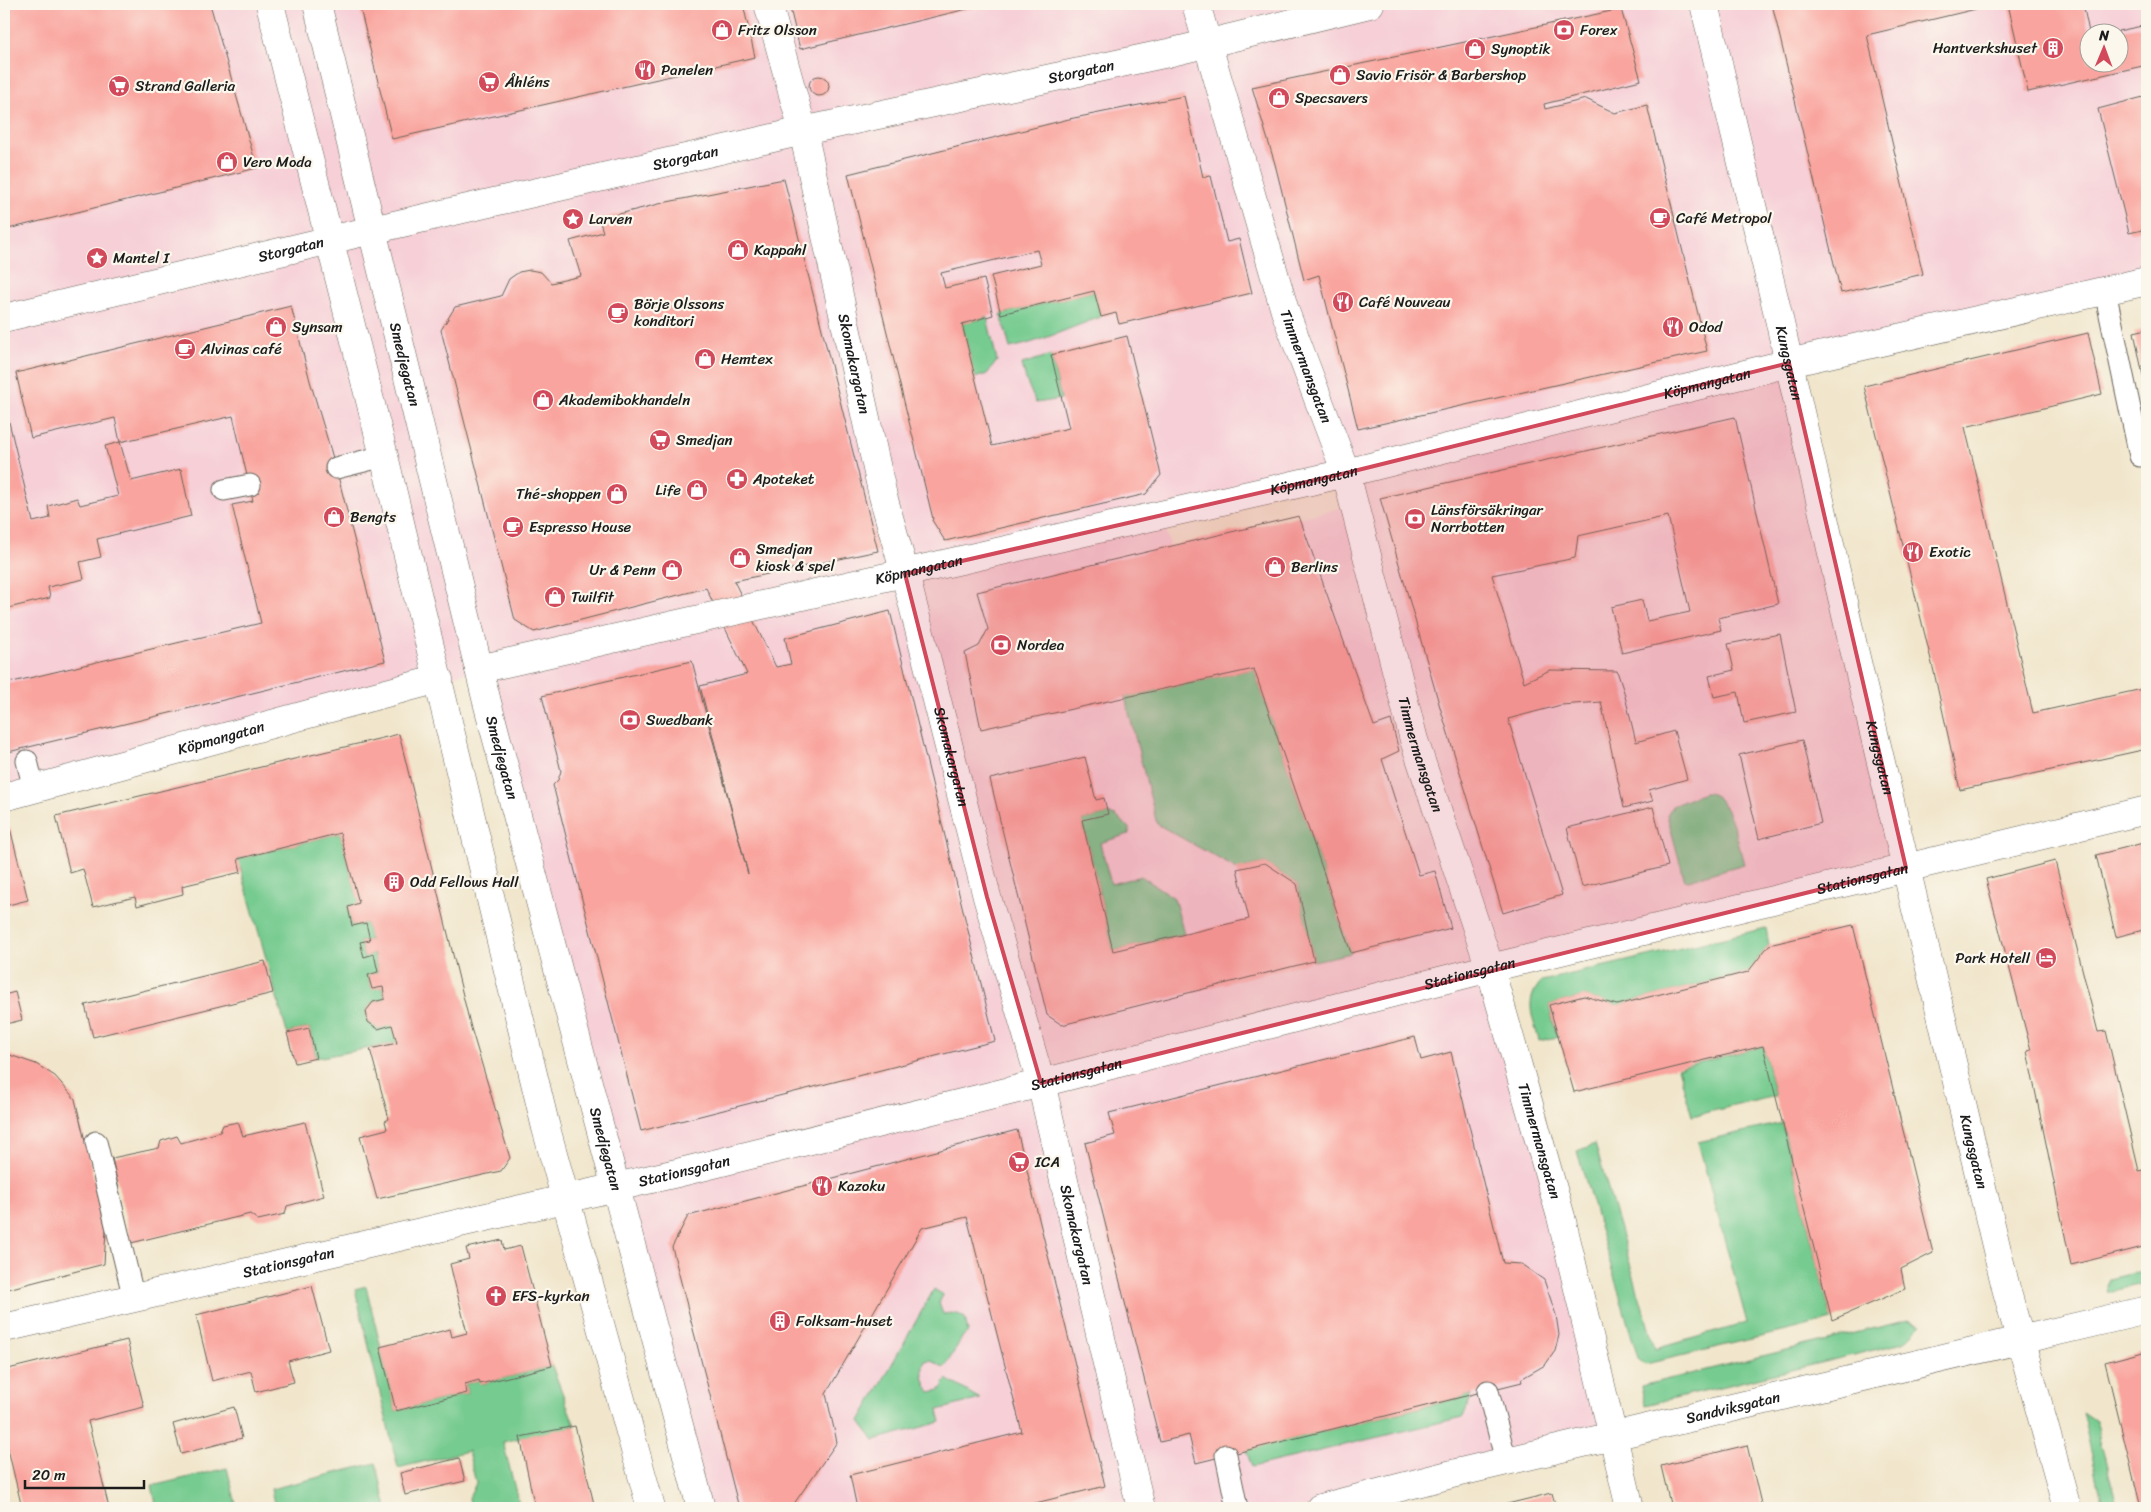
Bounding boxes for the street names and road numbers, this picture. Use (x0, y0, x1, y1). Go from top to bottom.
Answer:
street label: Storgatan (1046, 52, 1117, 91)
street label: Storgatan (650, 138, 721, 178)
street label: Storgatan (255, 229, 327, 270)
street label: Timmermansgatan (1273, 306, 1339, 427)
street label: Skomakargatan (830, 311, 878, 417)
street label: Smedjegatan (382, 320, 428, 409)
street label: Kungsgatan (1768, 323, 1810, 403)
street label: Köpmangatan (1661, 360, 1754, 407)
street label: Köpmangatan (1268, 458, 1361, 503)
street label: Köpmangatan (873, 547, 965, 592)
street label: Timmermansgatan (1390, 694, 1450, 816)
street label: Skomakargatan (926, 704, 977, 810)
street label: Smedjegatan (478, 713, 525, 803)
street label: Köpmangatan (175, 714, 268, 762)
street label: Kungsgatan (1858, 718, 1901, 798)
street label: Stationsgatan (1814, 855, 1911, 902)
street label: Stationsgatan (1421, 949, 1518, 997)
street label: Stationsgatan (1028, 1050, 1125, 1098)
street label: Timmermansgatan (1510, 1080, 1568, 1202)
street label: Smedjegatan (582, 1104, 629, 1194)
street label: Kungsgatan (1952, 1112, 1995, 1192)
street label: Stationsgatan (636, 1147, 733, 1195)
street label: Skomakargatan (1052, 1182, 1101, 1288)
street label: Stationsgatan (240, 1239, 337, 1286)
street label: Sandviksgatan (1683, 1384, 1783, 1431)

